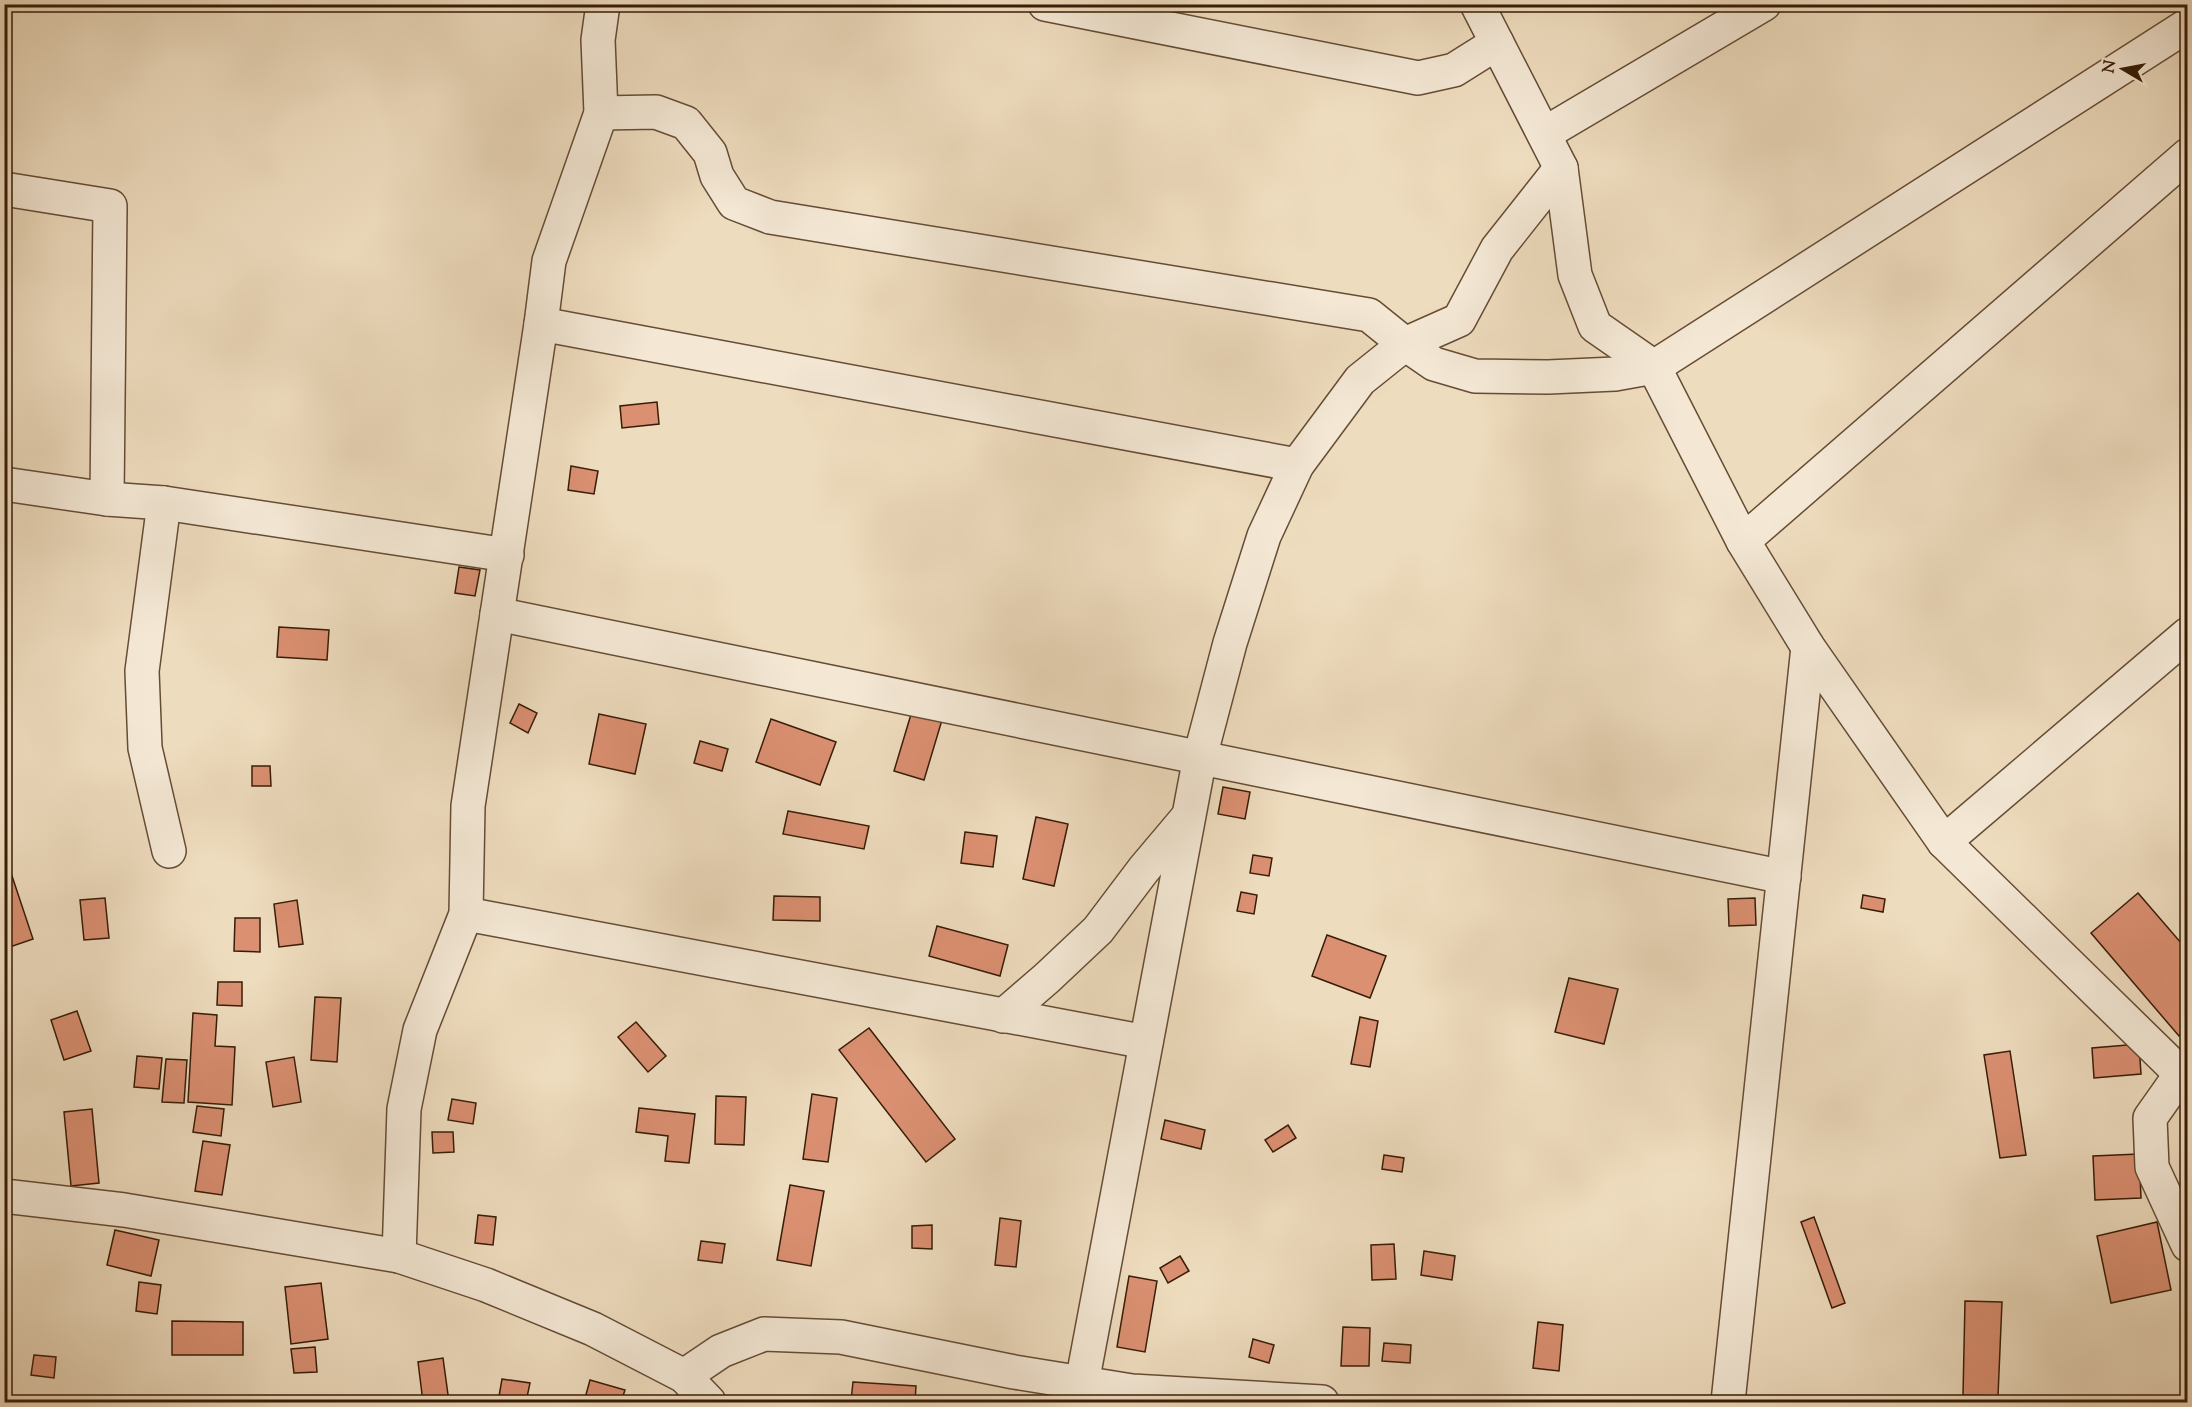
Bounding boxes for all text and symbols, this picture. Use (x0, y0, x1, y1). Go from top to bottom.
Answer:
north arrow (2093, 39, 2153, 99)
text: N (2098, 58, 2123, 75)

